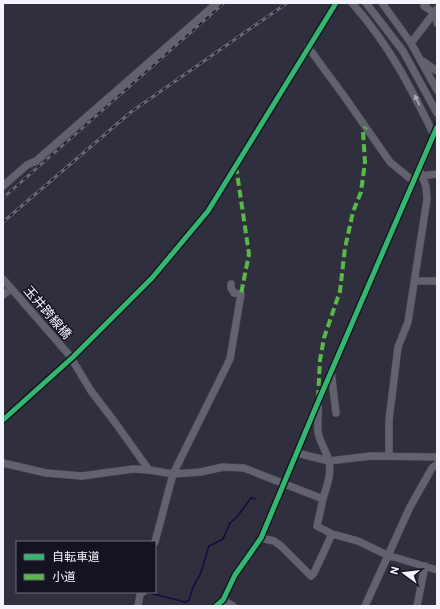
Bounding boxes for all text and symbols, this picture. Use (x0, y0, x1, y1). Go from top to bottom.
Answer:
one-way arrow (414, 94, 420, 106)
street label: 玉井跨線橋 (21, 282, 75, 342)
legend (16, 541, 156, 593)
text: 自転車道 (52, 549, 100, 564)
north arrow (384, 553, 424, 593)
text: N (387, 565, 402, 576)
text: 小道 (52, 569, 76, 584)

